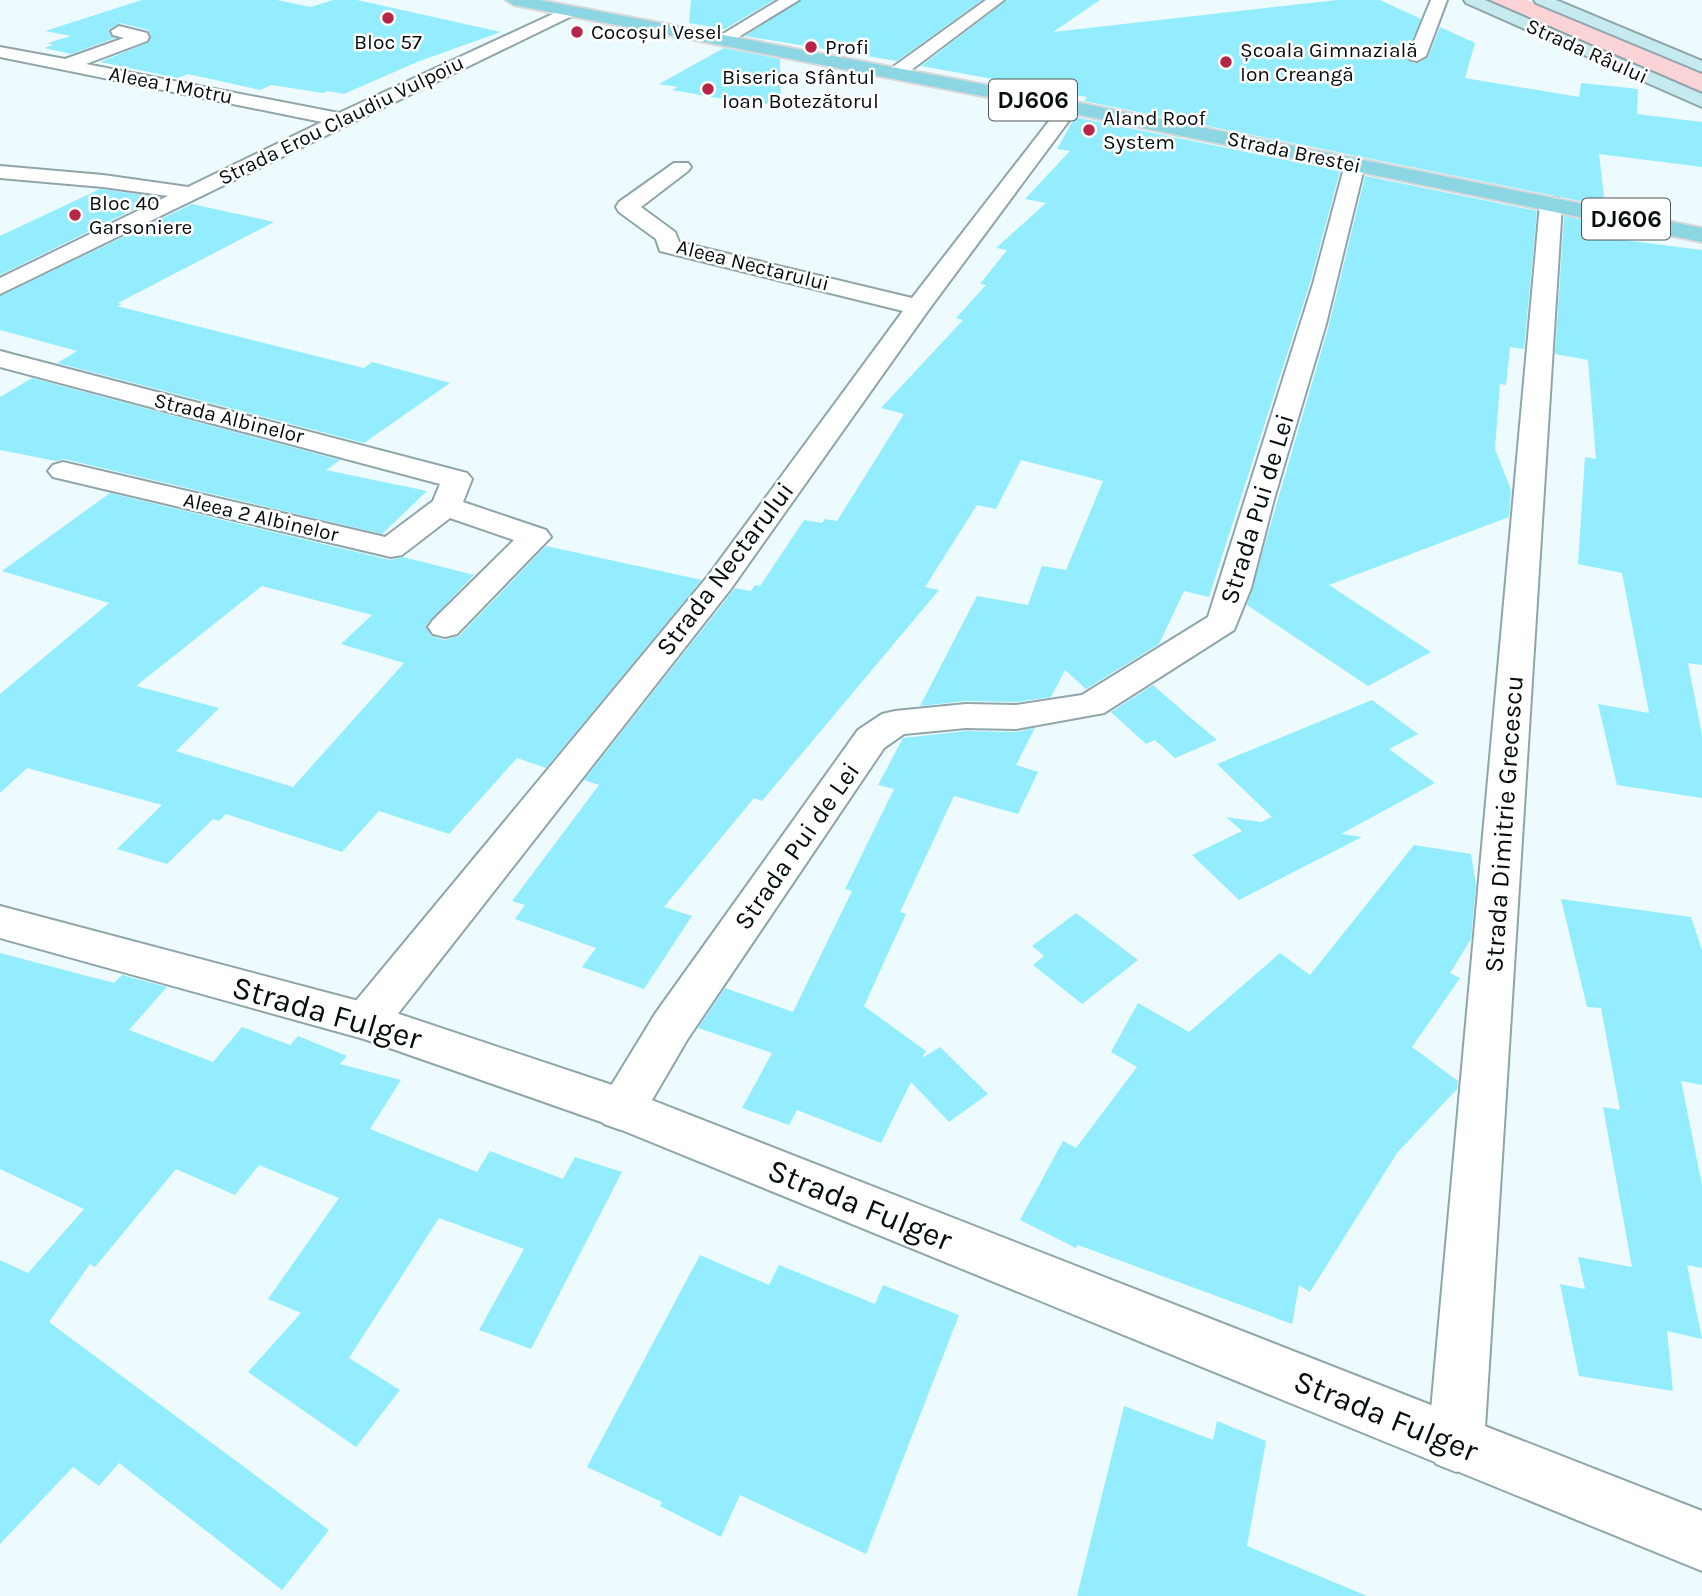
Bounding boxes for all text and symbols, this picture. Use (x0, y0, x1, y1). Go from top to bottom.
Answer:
marker: Bloc 57 (380, 10, 396, 26)
street label: Strada Râului (1522, 13, 1652, 89)
place label: Cocoșul Vesel (591, 20, 722, 44)
marker: Cocoșul Vesel (569, 24, 585, 40)
place label: Bloc 57 (354, 30, 422, 54)
place label: Profi (825, 35, 869, 59)
place label: Școala Gimnazială Ion Creangă (1240, 38, 1418, 86)
marker: Profi (803, 39, 819, 55)
street label: Strada Erou Claudiu Vulpoiu (214, 50, 468, 190)
marker: Școala Gimnazială Ion Creangă (1218, 54, 1234, 70)
street label: Aleea 1 Motru (107, 61, 235, 109)
place label: Biserica Sfântul Ioan Botezătorul (722, 65, 879, 113)
road number: DJ606 (989, 80, 1077, 120)
marker: Biserica Sfântul Ioan Botezătorul (700, 81, 716, 97)
place label: Aland Roof System (1103, 106, 1206, 154)
marker: Aland Roof System (1081, 122, 1097, 138)
street label: Strada Brestei (1225, 126, 1363, 178)
place label: Bloc 40 Garsoniere (89, 191, 192, 239)
road number: DJ606 (1582, 198, 1670, 240)
marker: Bloc 40 Garsoniere (67, 207, 83, 223)
street label: Aleea Nectarului (674, 234, 832, 296)
street label: Strada Albinelor (151, 388, 307, 448)
street label: Strada Pui de Lei (1213, 410, 1301, 608)
street label: Strada Nectarului (650, 476, 800, 662)
street label: Aleea 2 Albinelor (181, 488, 341, 547)
street label: Strada Dimitrie Grecescu (1478, 674, 1530, 974)
street label: Strada Pui de Lei (728, 756, 866, 936)
street label: Strada Fulger (228, 968, 426, 1058)
street label: Strada Fulger (763, 1151, 958, 1259)
street label: Strada Fulger (1289, 1362, 1484, 1470)

